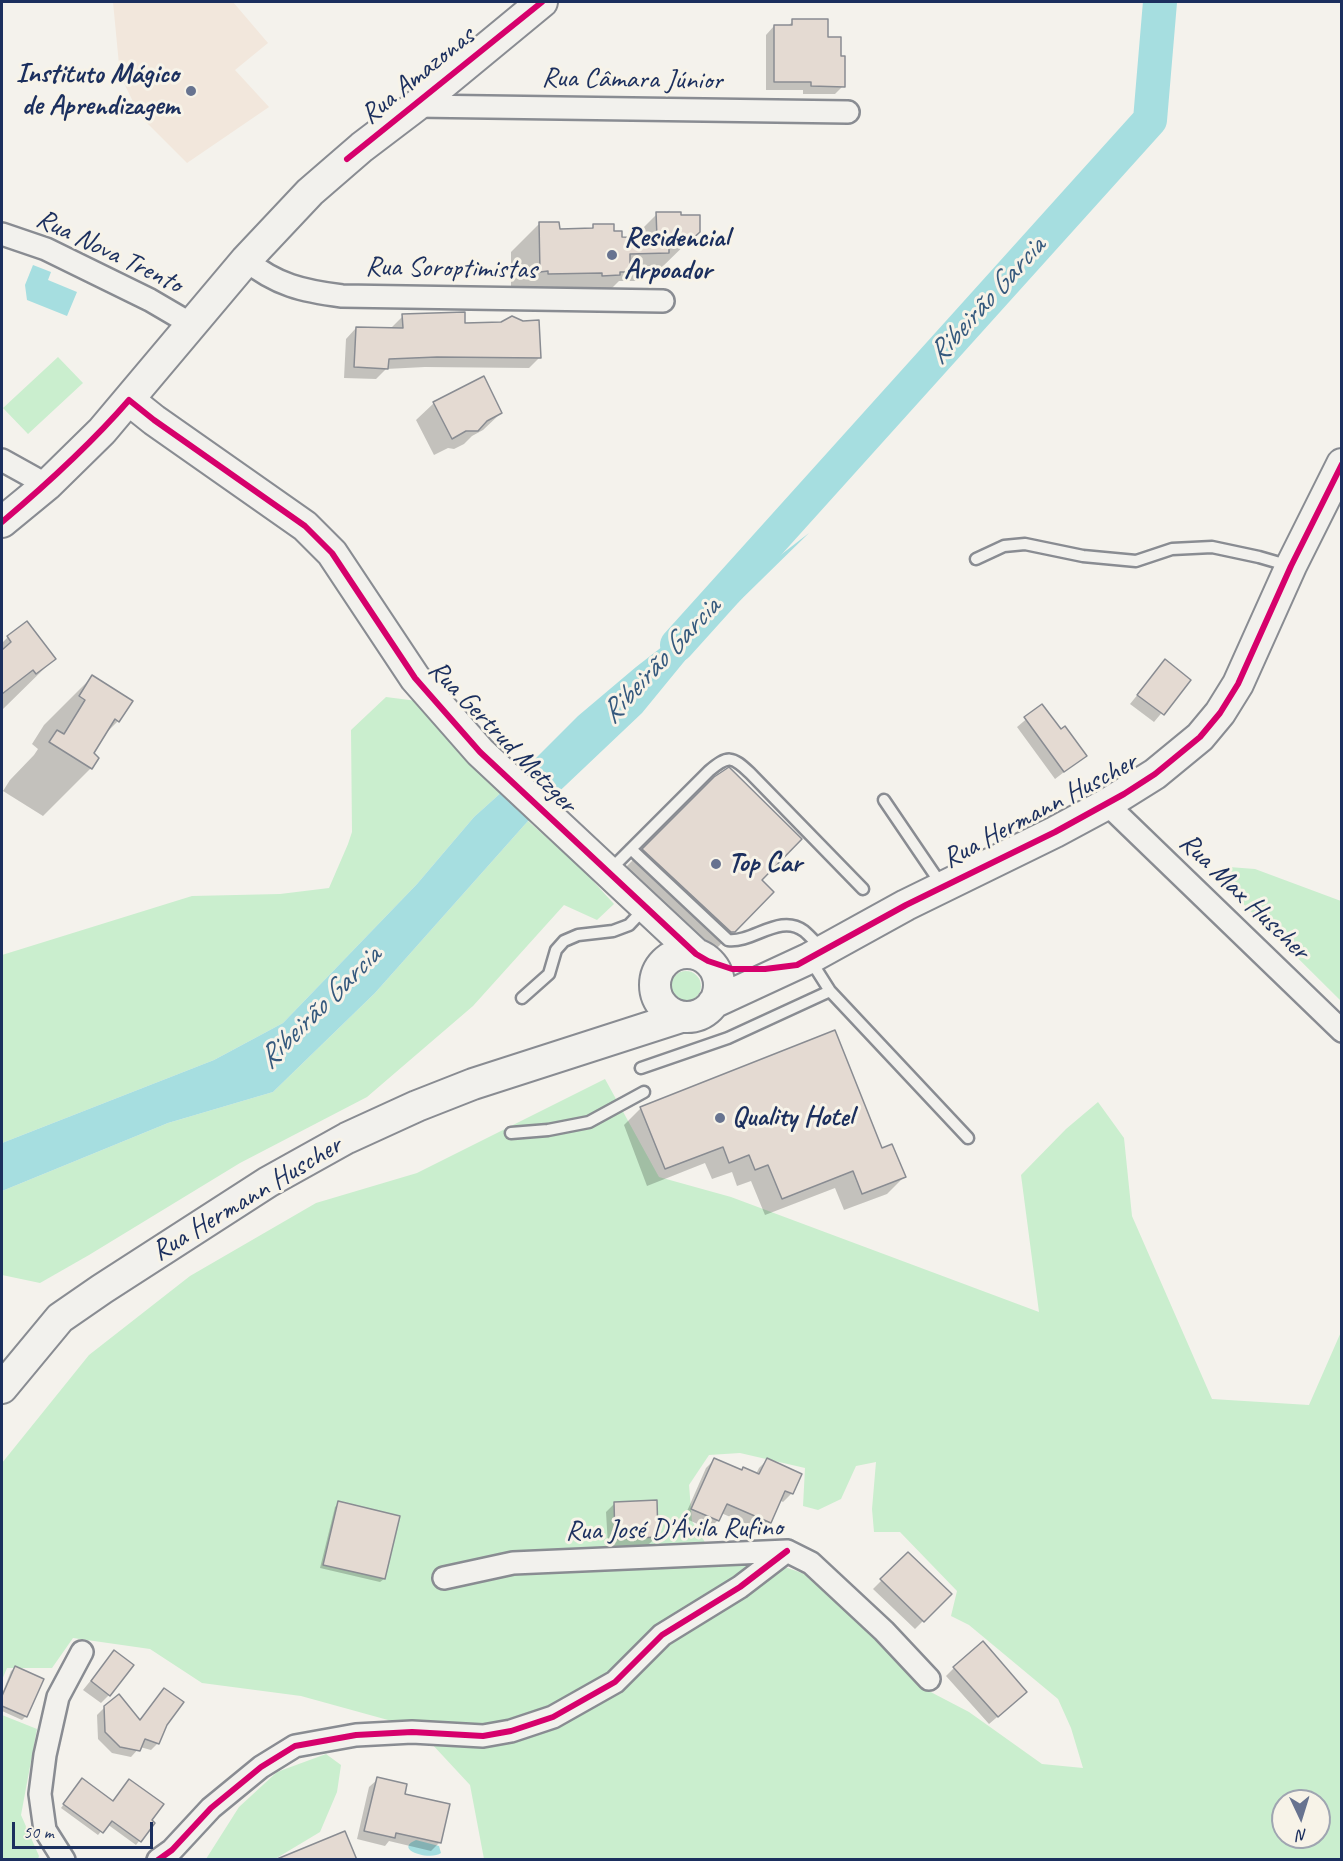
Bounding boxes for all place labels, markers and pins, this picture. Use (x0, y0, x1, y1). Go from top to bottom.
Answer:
place label: Instituto Mágico de Aprendizagem (16, 58, 179, 124)
marker: Instituto Mágico de Aprendizagem (184, 84, 198, 98)
place label: Residencial Arpoador (624, 222, 729, 288)
marker: Residencial Arpoador (605, 248, 619, 262)
place label: Top Car (728, 847, 802, 881)
marker: Top Car (709, 857, 723, 871)
place label: Quality Hotel (732, 1101, 853, 1135)
marker: Quality Hotel (713, 1111, 727, 1125)

